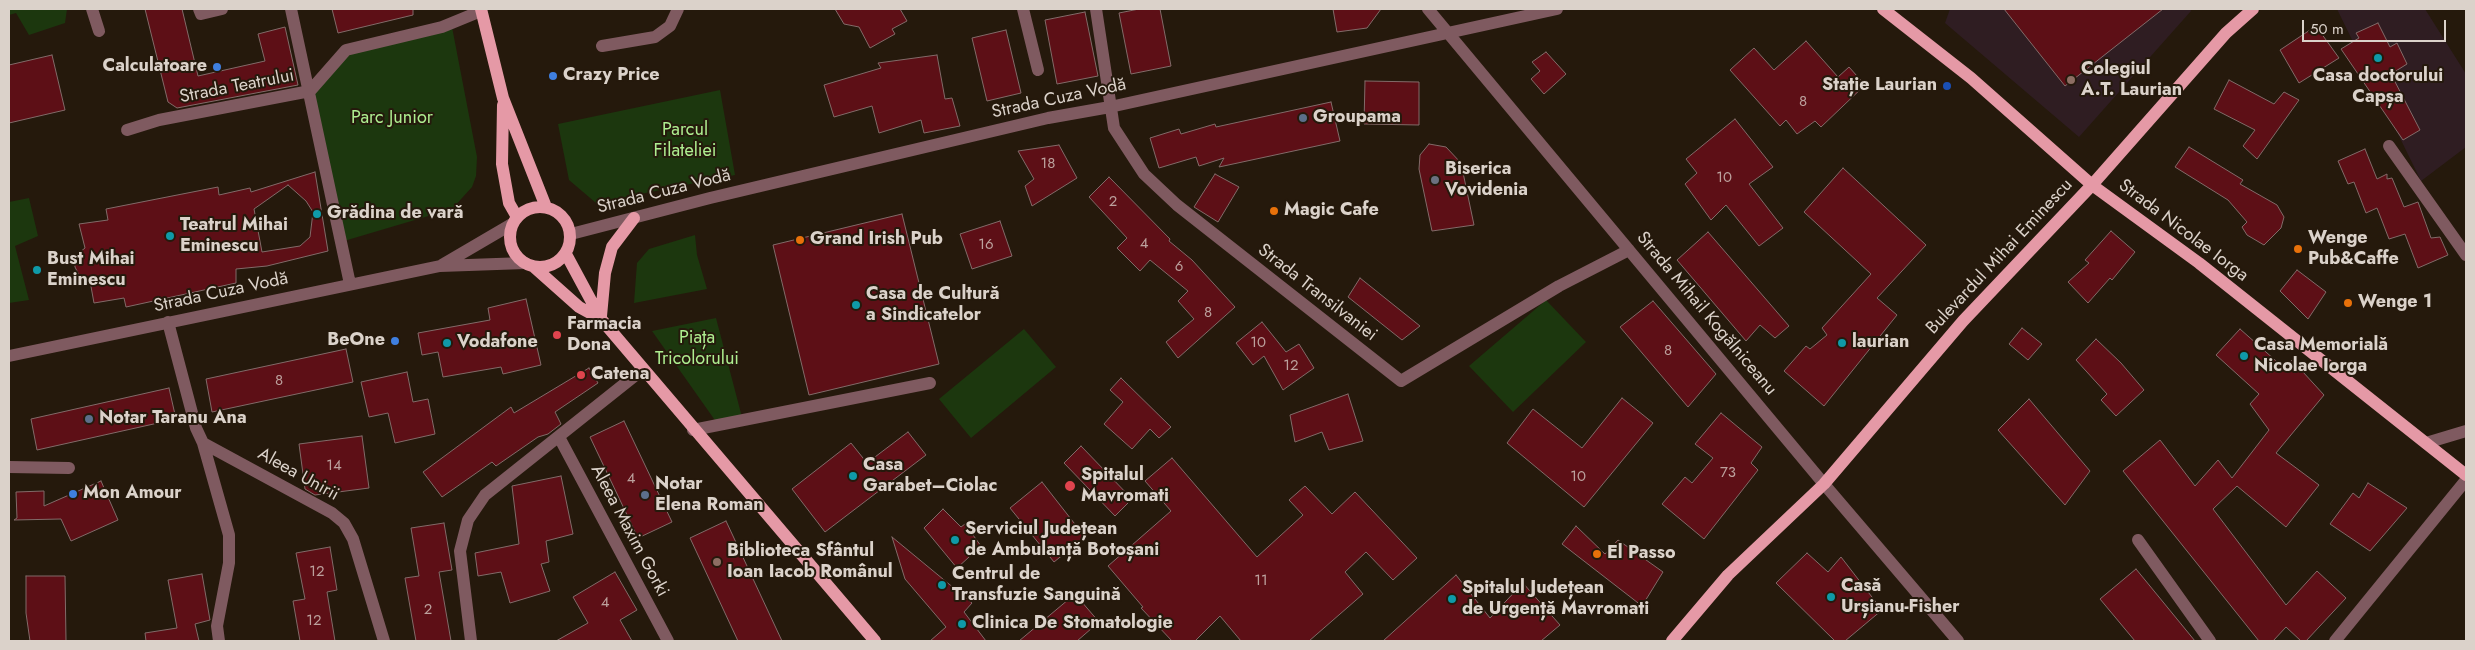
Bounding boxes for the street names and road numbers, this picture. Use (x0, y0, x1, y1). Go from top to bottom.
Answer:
street label: Strada Teatrului (178, 65, 296, 109)
street label: Strada Cuza Vodă (990, 74, 1128, 124)
street label: Strada Cuza Vodă (595, 165, 733, 219)
street label: Bulevardul Mihai Eminescu (1922, 175, 2078, 339)
street label: Strada Nicolae Iorga (2114, 175, 2252, 287)
street label: Strada Mihail Kogălniceanu (1631, 228, 1781, 400)
street label: Strada Transilvaniei (1253, 240, 1381, 346)
street label: Strada Cuza Vodă (152, 268, 290, 318)
street label: Aleea Unirii (254, 444, 342, 506)
street label: Aleea Maxim Gorki (585, 461, 673, 601)

